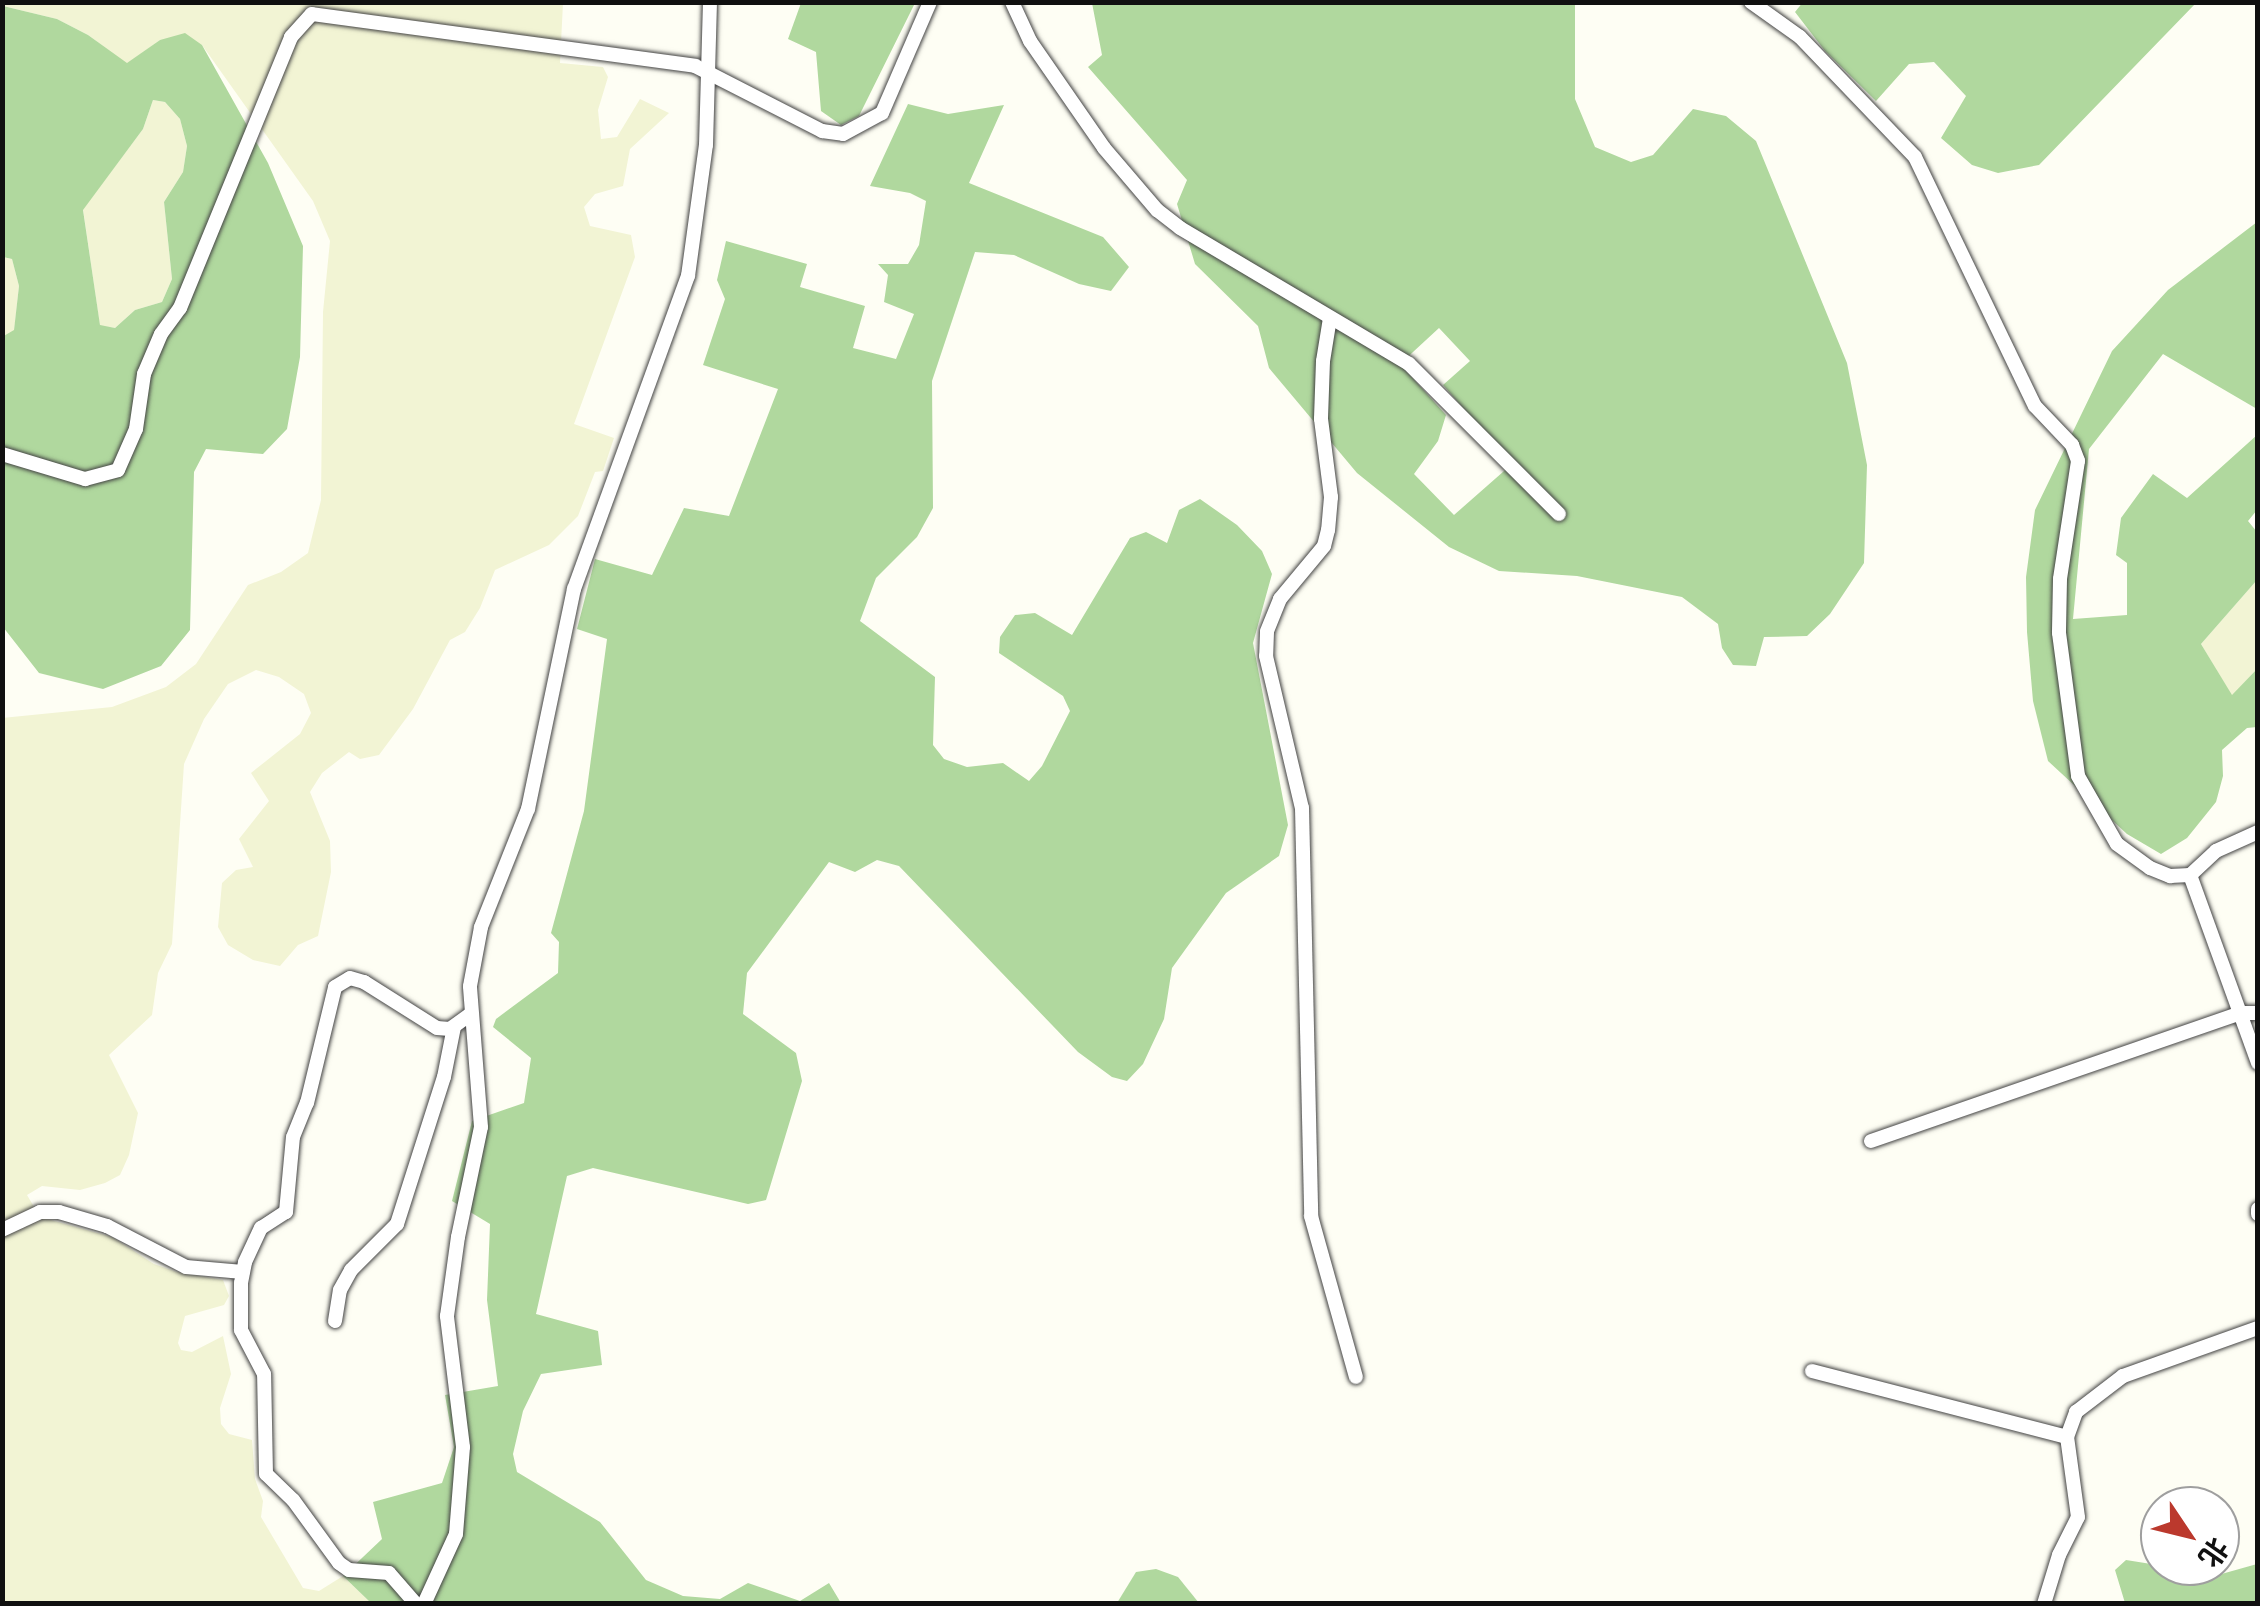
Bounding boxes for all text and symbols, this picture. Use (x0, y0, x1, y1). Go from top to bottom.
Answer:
north arrow (2140, 1486, 2240, 1586)
text: 北 (2193, 1532, 2234, 1573)

